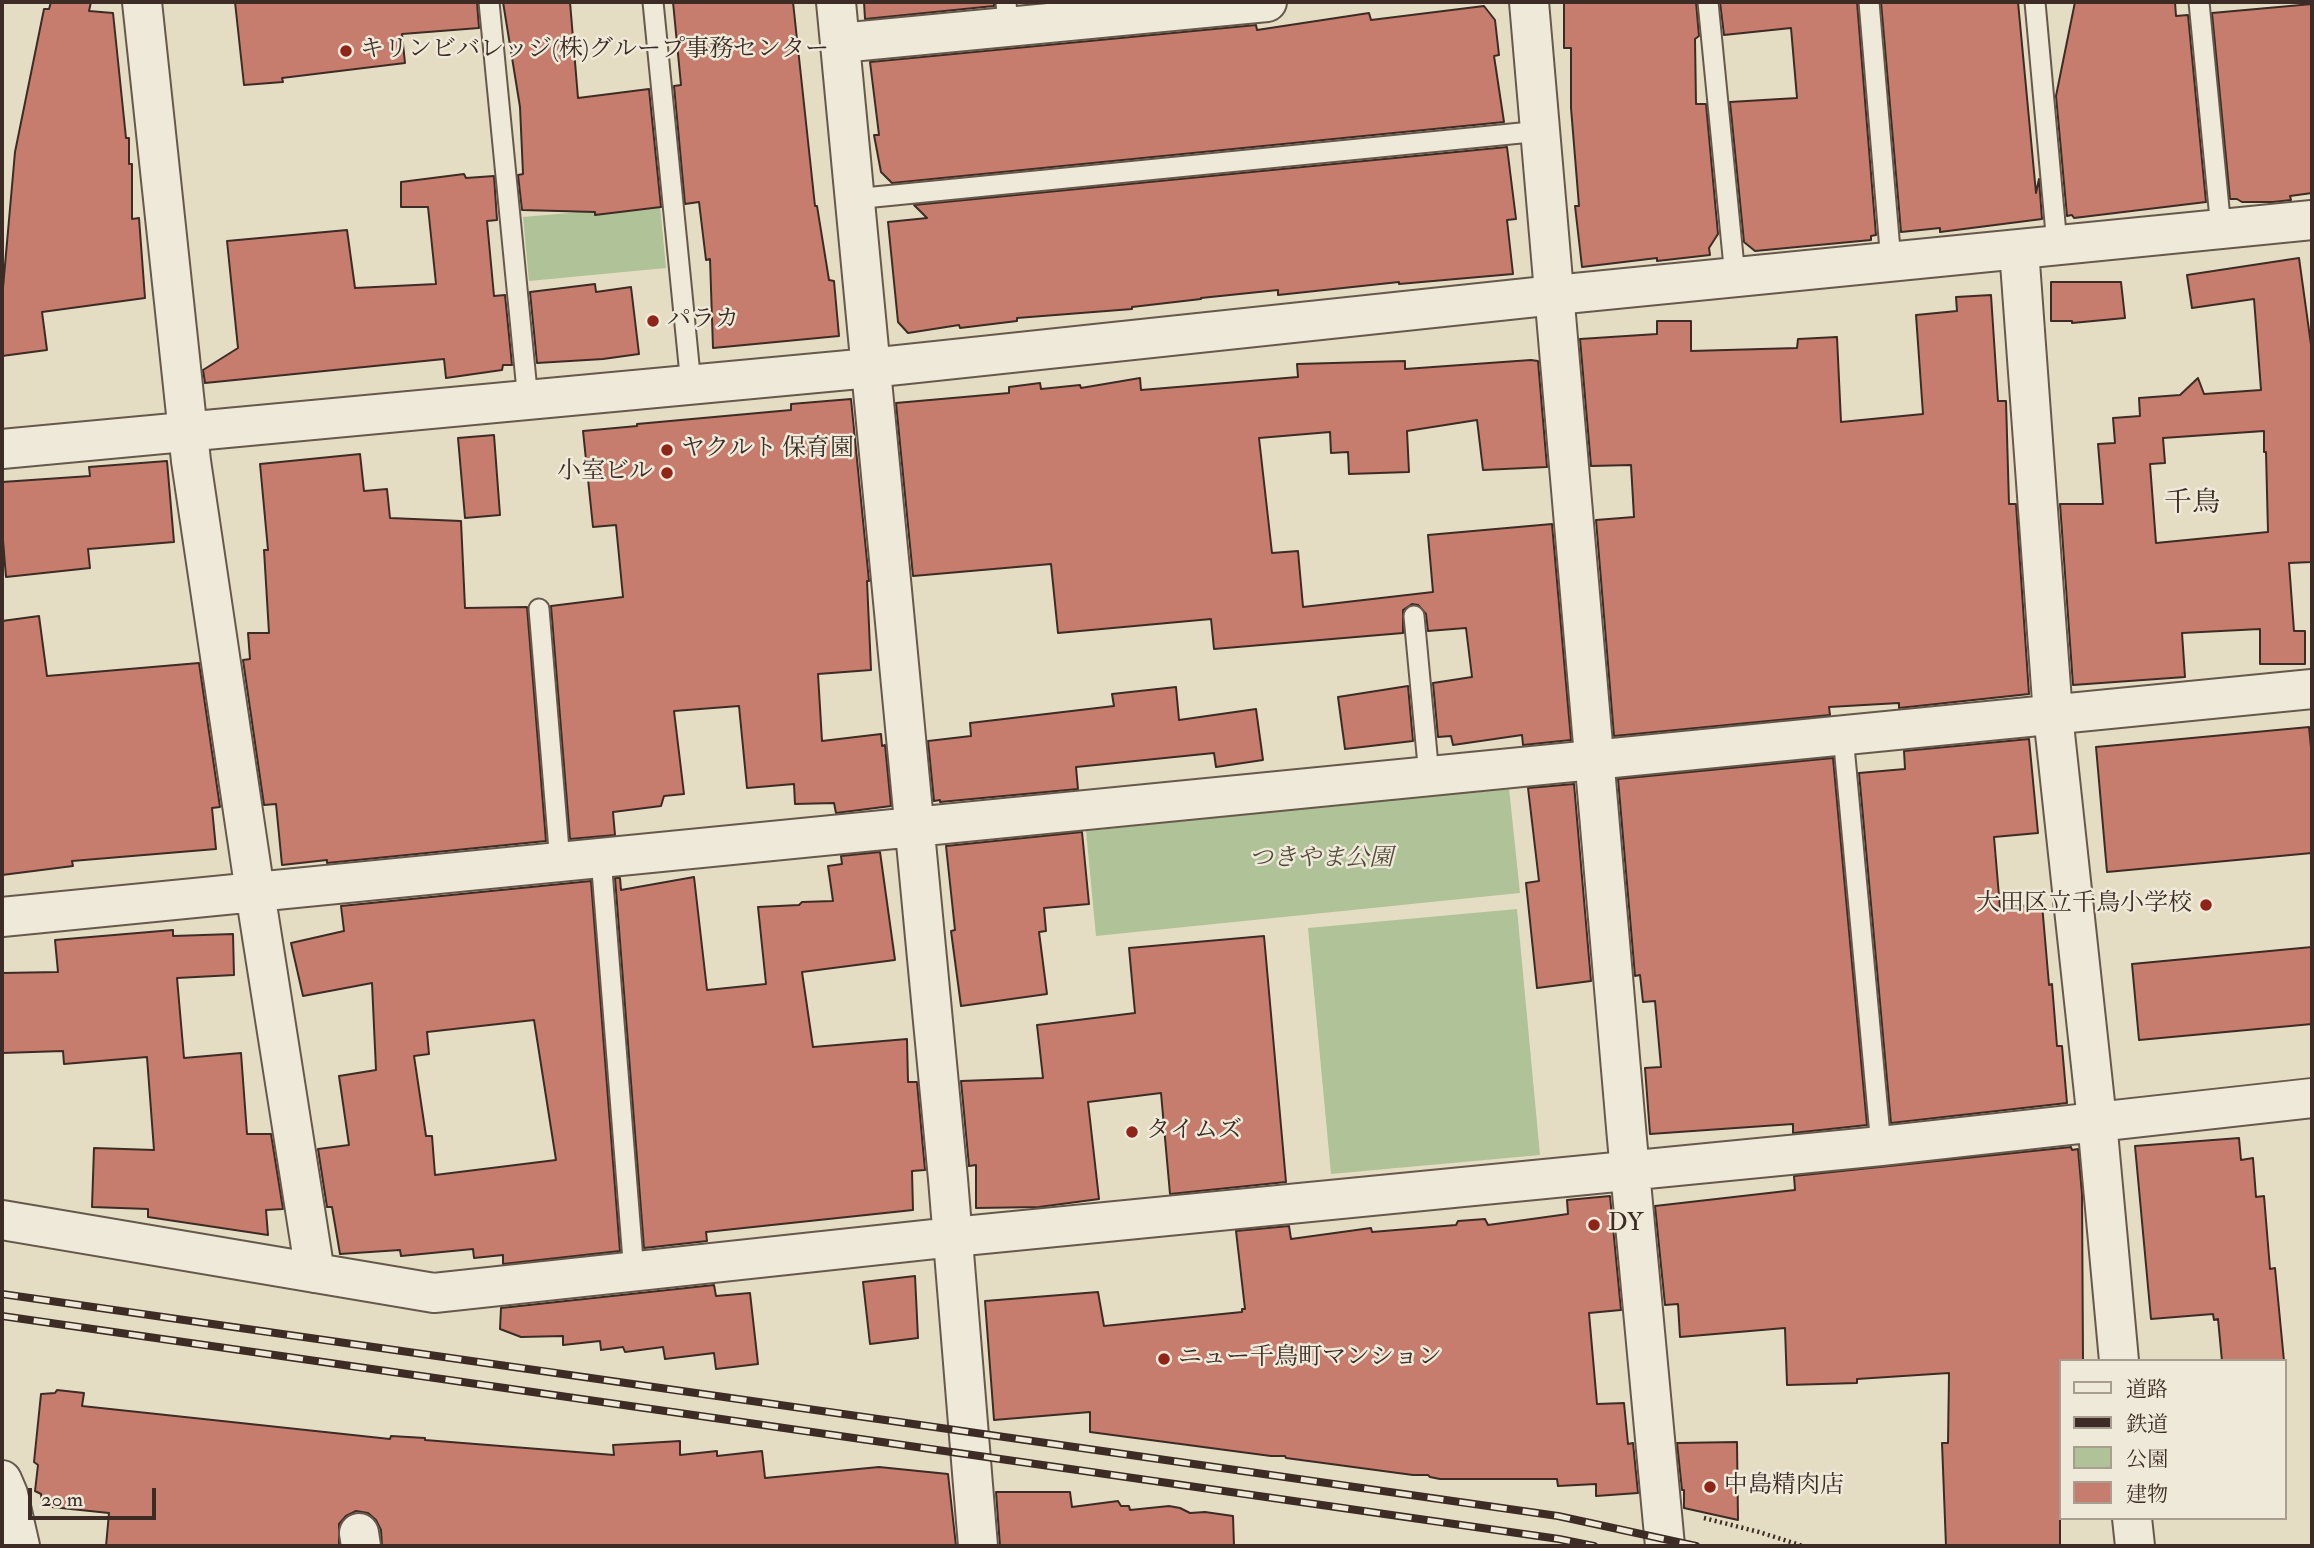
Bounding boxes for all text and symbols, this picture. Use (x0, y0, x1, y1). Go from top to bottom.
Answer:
place label: キリンビバレッジ(株)グループ事務センター (360, 37, 829, 65)
marker: キリンビバレッジ(株)グループ事務センター (338, 43, 354, 59)
place label: パラカ (667, 307, 739, 335)
marker: パラカ (645, 313, 661, 329)
place label: ヤクルト 保育園 (681, 436, 854, 464)
marker: ヤクルト 保育園 (659, 442, 675, 458)
place label: 小室ビル (557, 459, 653, 487)
marker: 小室ビル (659, 465, 675, 481)
district label: 千鳥 (2164, 488, 2220, 522)
park label: つきやま公園 (1249, 846, 1393, 874)
place label: 大田区立千鳥小学校 (1976, 891, 2192, 919)
marker: 大田区立千鳥小学校 (2198, 897, 2214, 913)
place label: タイムズ (1146, 1118, 1242, 1146)
marker: タイムズ (1124, 1124, 1140, 1140)
place label: DY (1608, 1211, 1643, 1239)
marker: DY (1586, 1217, 1602, 1233)
place label: ニュー千鳥町マンション (1178, 1345, 1442, 1373)
marker: ニュー千鳥町マンション (1156, 1351, 1172, 1367)
legend (2058, 1359, 2286, 1520)
text: 道路 (2126, 1376, 2168, 1403)
text: 鉄道 (2126, 1411, 2168, 1438)
text: 公園 (2126, 1446, 2168, 1473)
place label: 中島精肉店 (1724, 1473, 1844, 1501)
scale bar (32, 1474, 159, 1518)
marker: 中島精肉店 (1702, 1479, 1718, 1495)
text: 建物 (2126, 1481, 2168, 1508)
text: 20 m (41, 1486, 83, 1513)

